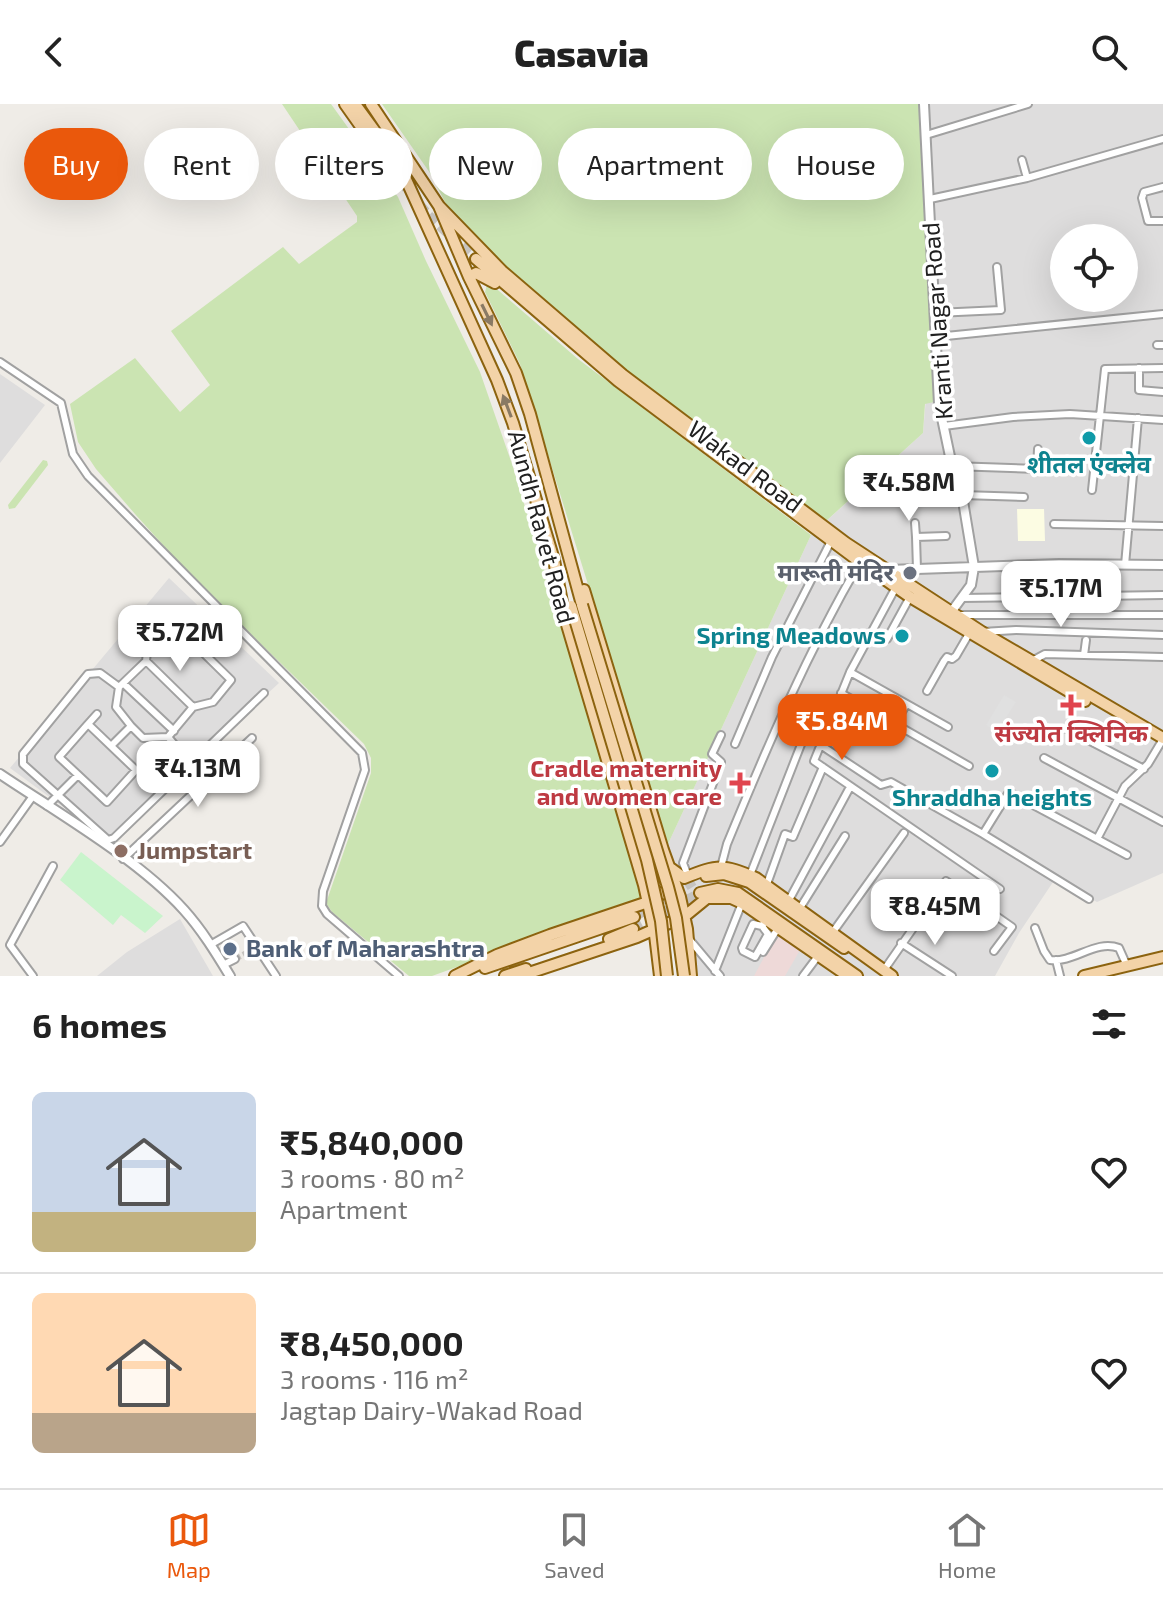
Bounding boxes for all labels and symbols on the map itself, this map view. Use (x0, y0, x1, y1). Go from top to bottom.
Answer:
street label: Kranti Nagar Road (915, 221, 958, 421)
one-way arrow (480, 303, 494, 326)
one-way arrow (500, 394, 513, 418)
street label: Wakad Road (683, 413, 809, 518)
street label: Aundh Ravet Road (503, 427, 582, 626)
marker: शीतल एंक्लेव (1080, 429, 1098, 447)
place label: शीतल एंक्लेव (1027, 449, 1152, 478)
pin: ₹4.58M (844, 455, 974, 523)
place label: मारूती मंदिर (777, 557, 894, 586)
pin: ₹5.17M (996, 561, 1126, 629)
marker: मारूती मंदिर (901, 564, 919, 582)
pin: ₹5.72M (115, 605, 245, 673)
place label: Spring Meadows (696, 620, 886, 649)
marker: Spring Meadows (893, 627, 911, 645)
pin: ₹5.84M (777, 694, 907, 762)
marker: संज्योत क्लिनिक (1060, 694, 1082, 716)
place label: संज्योत क्लिनिक (994, 718, 1149, 747)
pin: ₹4.13M (133, 741, 263, 809)
place label: Cradle maternity and women care (530, 753, 722, 810)
marker: Shraddha heights (983, 762, 1001, 780)
marker: Cradle maternity and women care (729, 772, 751, 794)
place label: Shraddha heights (892, 782, 1092, 811)
place label: Jumpstart (137, 835, 252, 864)
marker: Jumpstart (112, 842, 130, 860)
pin: ₹8.45M (870, 879, 1000, 947)
place label: Bank of Maharashtra (246, 933, 485, 962)
marker: Bank of Maharashtra (221, 940, 239, 958)

